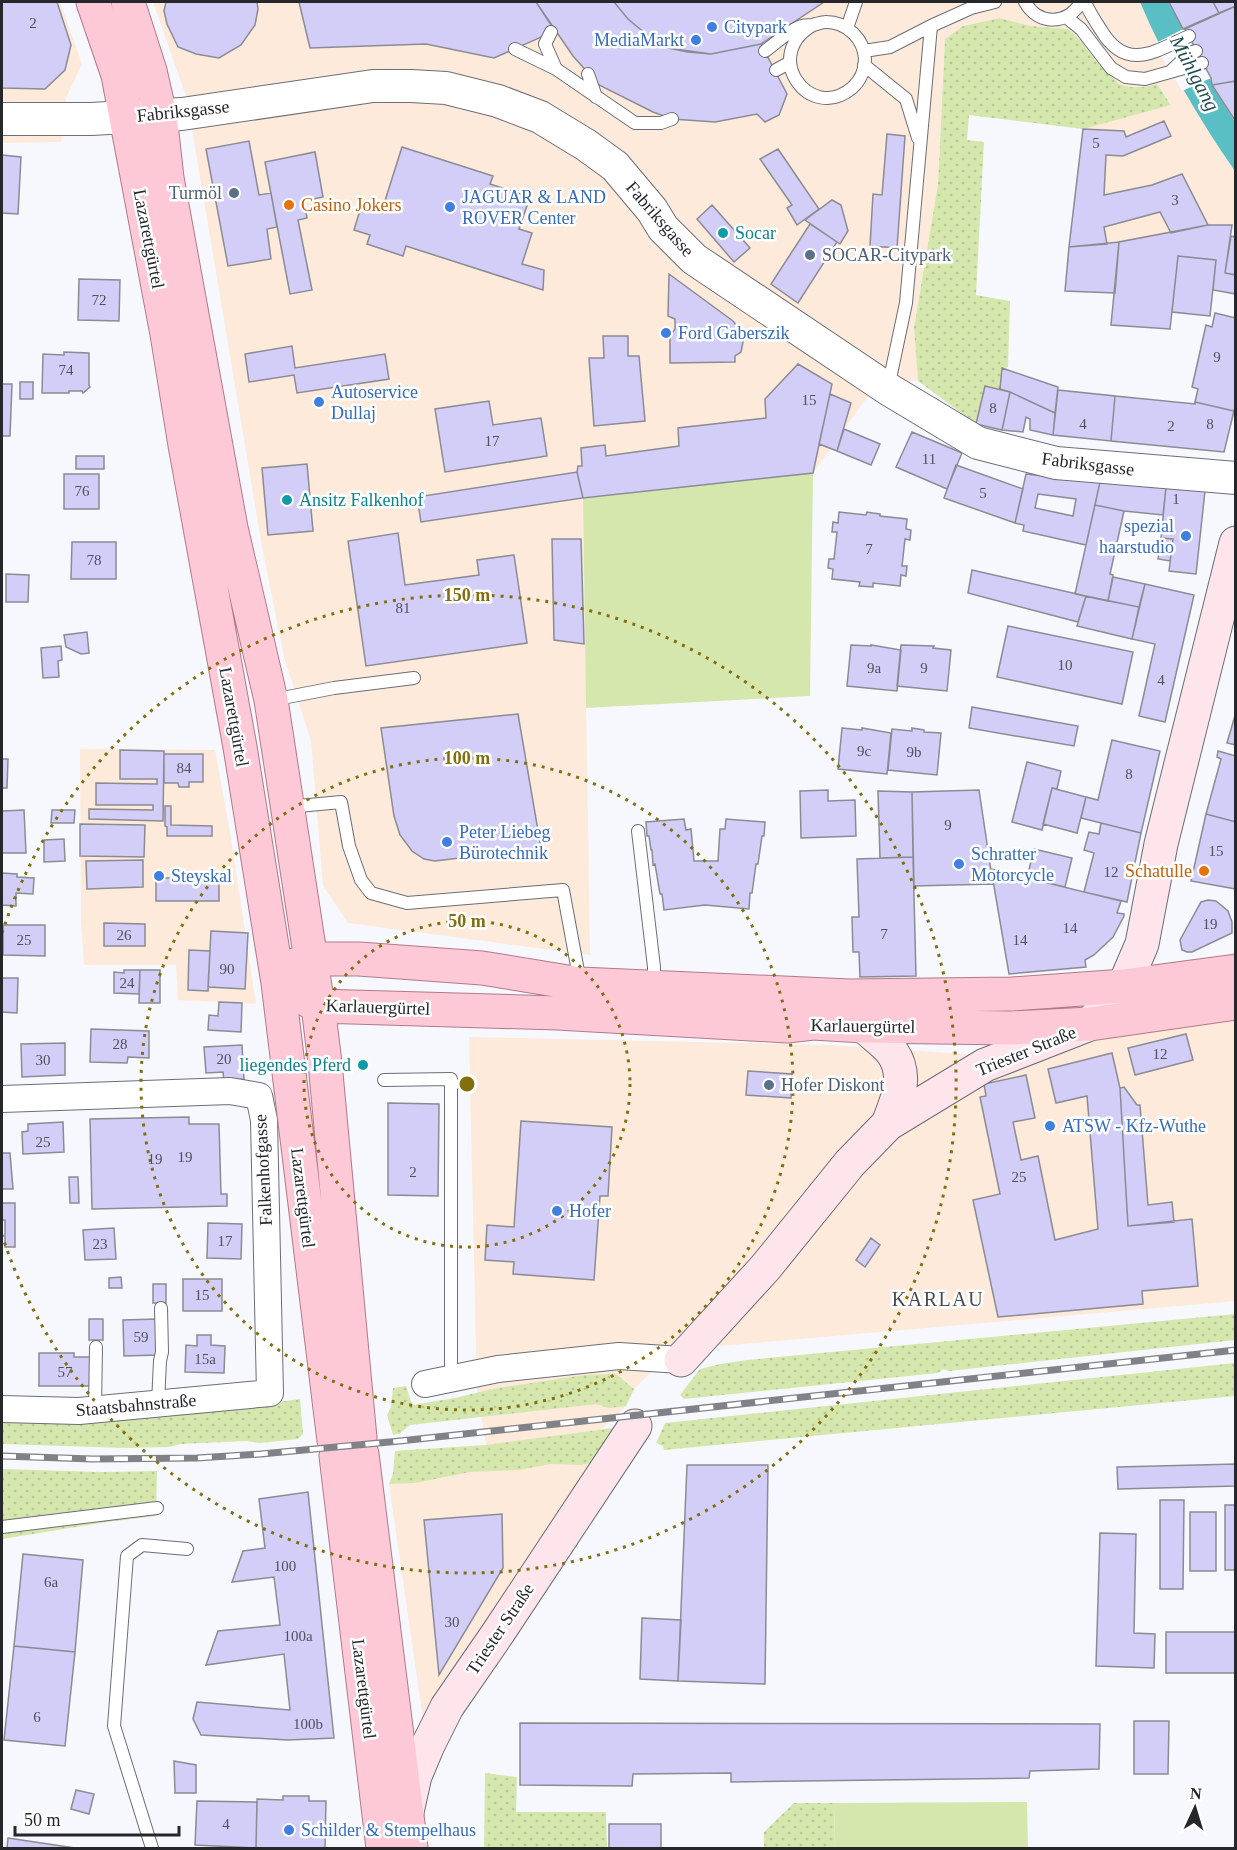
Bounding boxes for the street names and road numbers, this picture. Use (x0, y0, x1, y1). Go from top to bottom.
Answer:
street label: Fabriksgasse (136, 96, 230, 126)
street label: Fabriksgasse (622, 177, 698, 261)
street label: Lazarettgürtel (130, 188, 168, 290)
street label: Fabriksgasse (1041, 448, 1135, 480)
street label: Lazarettgürtel (215, 666, 253, 768)
street label: Karlauergürtel (325, 995, 431, 1019)
street label: Karlauergürtel (811, 1015, 915, 1037)
street label: Triester Straße (973, 1022, 1079, 1080)
street label: Falkenhofgasse (250, 1114, 276, 1226)
street label: Lazarettgürtel (287, 1147, 319, 1249)
street label: Staatsbahnstraße (75, 1390, 197, 1420)
street label: Triester Straße (462, 1580, 538, 1678)
street label: Lazarettgürtel (348, 1638, 380, 1740)

